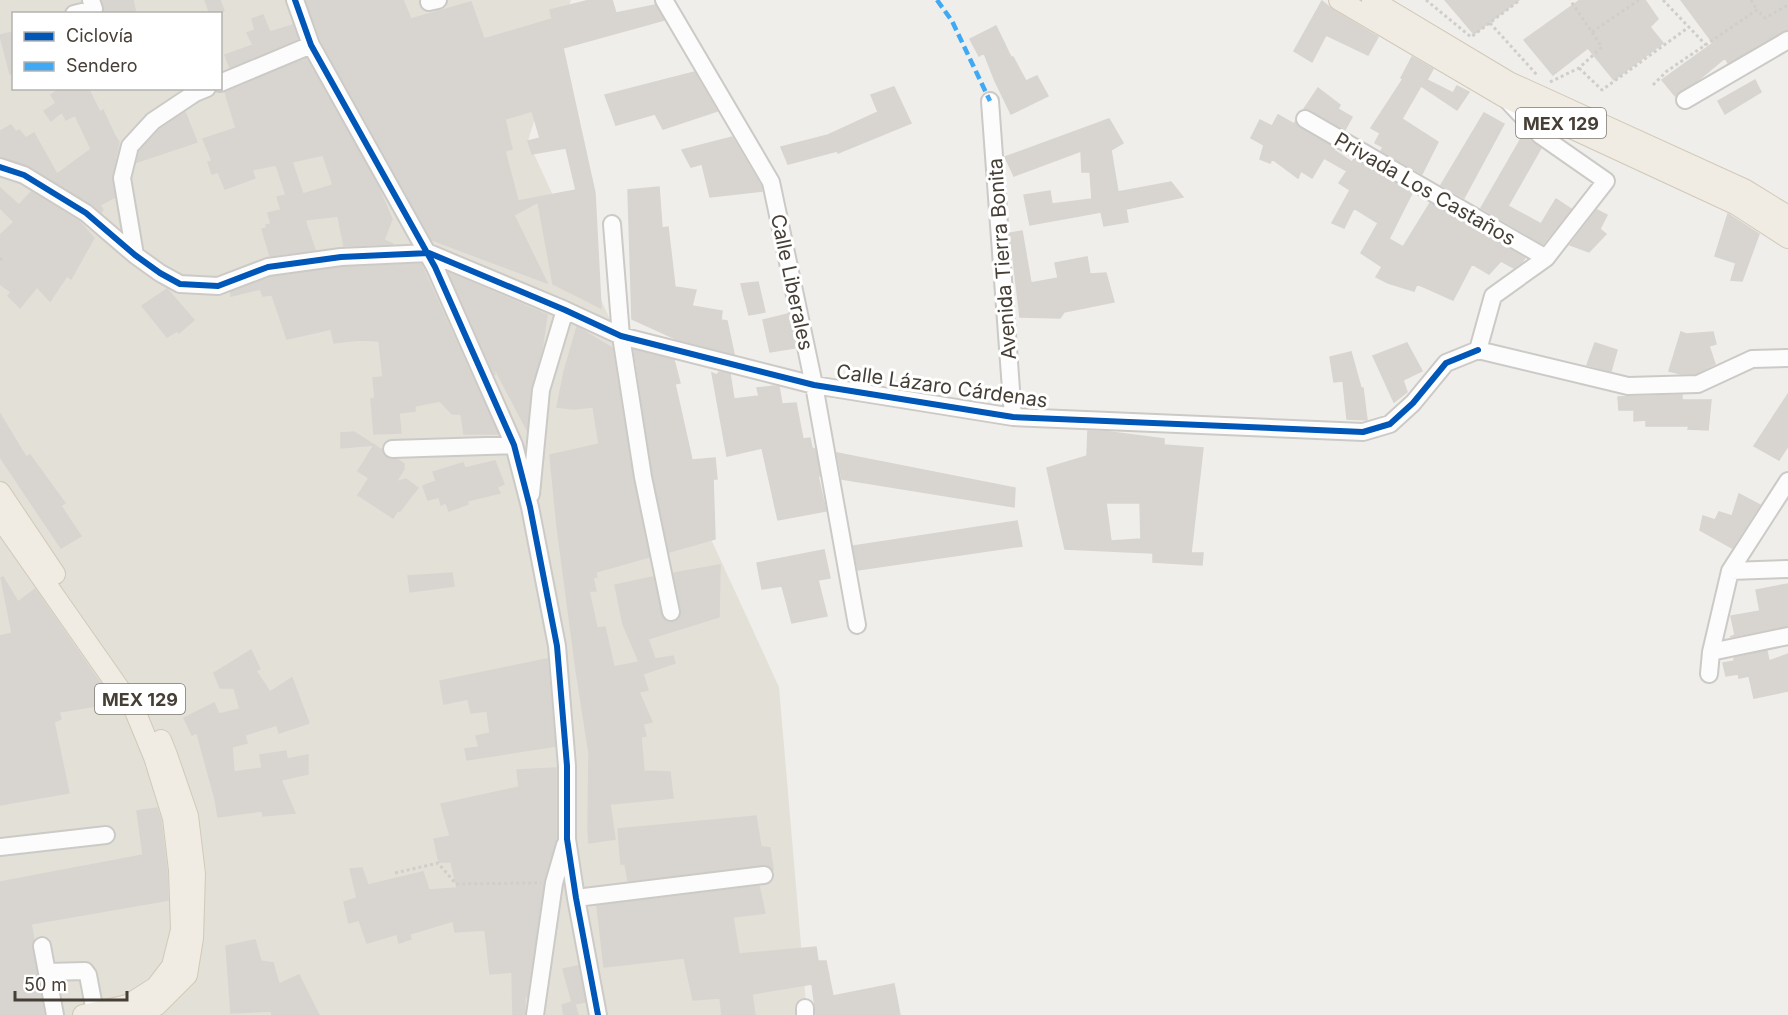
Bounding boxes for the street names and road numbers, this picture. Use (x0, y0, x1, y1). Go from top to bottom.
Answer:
road number: MEX 129 (1516, 108, 1606, 138)
street label: Privada Los Castaños (1330, 127, 1520, 251)
street label: Avenida Tierra Bonita (983, 157, 1021, 361)
street label: Calle Liberales (766, 212, 818, 352)
street label: Calle Lázaro Cárdenas (835, 359, 1049, 413)
road number: MEX 129 (95, 684, 185, 714)

